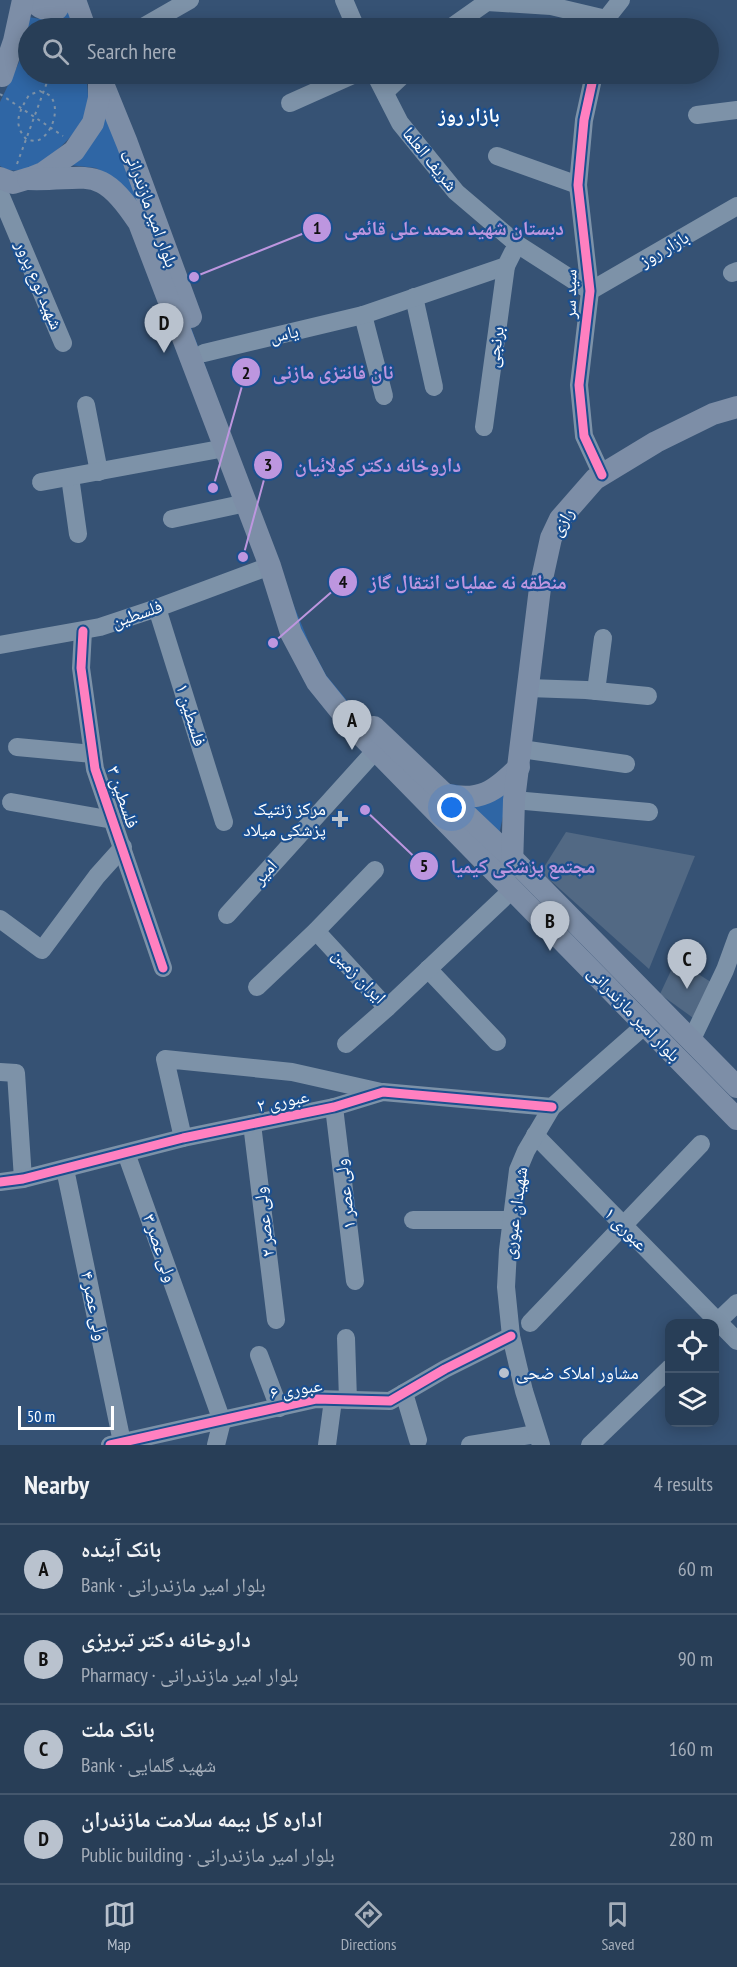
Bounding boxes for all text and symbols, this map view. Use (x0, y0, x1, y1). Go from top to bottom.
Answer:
search box (18, 18, 719, 84)
icon: search (39, 35, 72, 68)
text: Search here (87, 37, 176, 65)
district label: بازار روز (437, 102, 500, 128)
street label: شریف العلما (398, 122, 463, 195)
street label: بلوار امیر مازندرانی (119, 145, 184, 270)
callout: دبستان شهید محمد علی قائمی (302, 209, 576, 247)
text: دبستان شهید محمد علی قائمی (344, 215, 564, 241)
text: 1 (313, 216, 321, 239)
street label: بازار روز (634, 225, 693, 272)
street label: شهید نوع پرور (10, 236, 68, 333)
street label: سید سر (558, 269, 581, 320)
pin: D (144, 304, 184, 353)
street label: یاس (267, 319, 301, 348)
street label: برنجی (480, 325, 509, 369)
callout: نان فانتزی مازنی (231, 353, 406, 391)
text: نان فانتزی مازنی (272, 359, 394, 385)
text: 2 (242, 361, 250, 384)
callout: داروخانه دکتر کولائیان (253, 446, 473, 484)
text: داروخانه دکتر کولائیان (295, 452, 461, 478)
text: 3 (264, 453, 272, 476)
street label: رازی (544, 503, 579, 540)
callout: منطقه نه عملیات انتقال گاز (328, 563, 579, 601)
text: منطقه نه عملیات انتقال گاز (368, 569, 567, 595)
text: 4 (339, 570, 348, 593)
street label: فلسطین (108, 594, 165, 633)
street label: فلسطین ۱ (171, 681, 212, 749)
pin: A (332, 700, 372, 750)
street label: فلسطین ۳ (102, 763, 145, 831)
your location (437, 793, 466, 822)
place label: مرکز ژنتیک پزشکی میلاد (243, 797, 326, 841)
marker: مرکز ژنتیک پزشکی میلاد (331, 810, 349, 828)
callout: مجتمع پزشکی کیمیا (409, 847, 608, 885)
text: مجتمع پزشکی کیمیا (451, 853, 595, 880)
street label: امیر (247, 854, 282, 890)
text: 5 (420, 854, 428, 877)
pin: B (530, 902, 570, 951)
pin: C (668, 940, 706, 989)
street label: ایران زمین (327, 943, 391, 1008)
street label: بلوار امیر مازندرانی (583, 961, 686, 1066)
street label: عبوری ۲ (255, 1084, 311, 1117)
street label: ولی عصر ۱ (329, 1158, 360, 1231)
street label: شهیدان عبوری (497, 1165, 532, 1261)
street label: ولی عصر ۲ (248, 1186, 279, 1259)
street label: عبوری ۱ (600, 1202, 653, 1255)
street label: ولی عصر ۳ (138, 1211, 183, 1285)
street label: ولی عصر ۴ (76, 1269, 113, 1343)
map controls (665, 1319, 719, 1427)
button: locate (665, 1319, 719, 1373)
place label: مشاور املاک ضحی (516, 1361, 639, 1384)
marker: مشاور املاک ضحی (497, 1366, 511, 1380)
street label: عبوری ۶ (268, 1373, 324, 1404)
button: layers (665, 1373, 719, 1427)
scale bar (18, 1403, 114, 1430)
text: 50 m (27, 1406, 55, 1426)
text: Nearby (24, 1468, 89, 1501)
text: 4 results (654, 1471, 713, 1497)
text: بانک آینده (81, 1535, 161, 1563)
text: A (38, 1556, 49, 1582)
text: 60 m (678, 1556, 713, 1582)
text: Bank · بلوار امیر مازندرانی (81, 1572, 266, 1598)
text: داروخانه دکتر تبریزی (81, 1625, 251, 1653)
text: B (39, 1646, 48, 1672)
text: 90 m (678, 1646, 713, 1672)
text: Pharmacy · بلوار امیر مازندرانی (81, 1662, 298, 1688)
text: بانک ملت (81, 1715, 155, 1743)
text: C (39, 1736, 48, 1762)
text: 160 m (669, 1736, 713, 1762)
text: Bank · شهید گلمایی (81, 1752, 216, 1778)
text: اداره کل بیمه سلامت مازندران (81, 1805, 323, 1833)
text: D (38, 1826, 49, 1852)
text: 280 m (669, 1826, 713, 1852)
text: Public building · بلوار امیر مازندرانی (81, 1842, 335, 1868)
tab: Map (103, 1898, 136, 1954)
tab: Directions (341, 1898, 396, 1954)
tab: Saved (601, 1898, 634, 1954)

